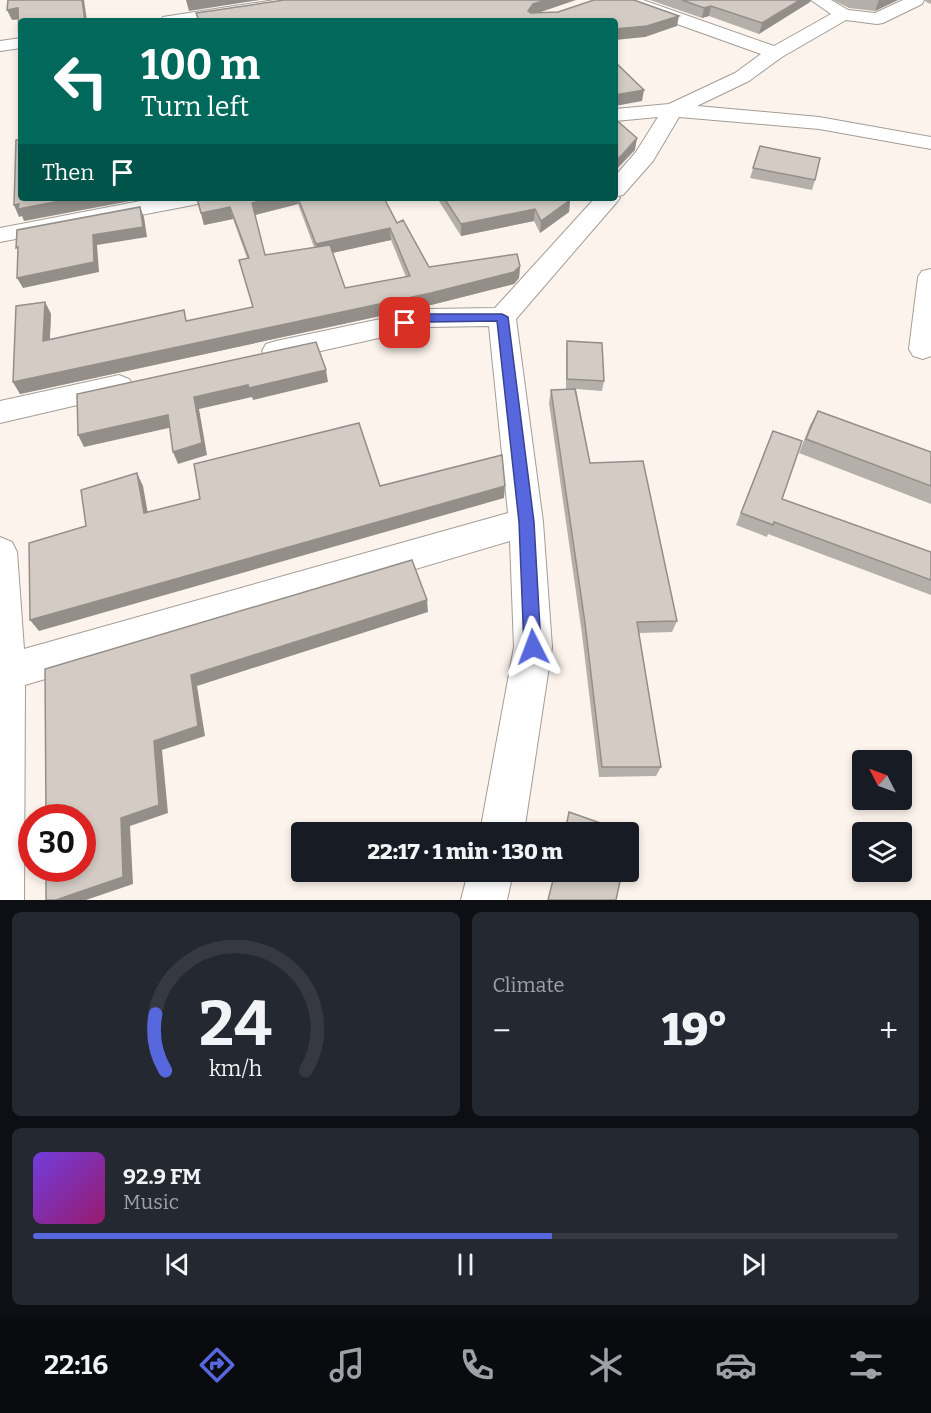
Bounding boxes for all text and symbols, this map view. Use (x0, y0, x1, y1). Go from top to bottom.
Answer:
text: 100 m (141, 40, 260, 90)
icon: left (42, 42, 120, 120)
text: Turn left (141, 91, 249, 123)
icon: arrive (106, 156, 139, 189)
text: Then (42, 159, 94, 186)
pin (379, 297, 430, 348)
icon: arrive (388, 306, 421, 339)
position arrow (501, 615, 565, 679)
north arrow (852, 750, 912, 810)
map controls (852, 750, 912, 882)
speed limit sign: 30 (18, 804, 96, 882)
button: layers (852, 822, 912, 882)
text: 22:17 · 1 min · 130 m (367, 838, 563, 865)
text: Climate (493, 973, 564, 997)
text: 24 (199, 987, 272, 1062)
text: 19° (662, 1003, 728, 1057)
text: − (493, 1011, 511, 1051)
text: + (879, 1011, 898, 1051)
text: km/h (209, 1056, 262, 1082)
text: 92.9 FM (123, 1163, 201, 1190)
text: Music (123, 1190, 179, 1214)
icon: previous (161, 1248, 194, 1281)
icon: pause (449, 1248, 482, 1281)
icon: next (737, 1248, 770, 1281)
icon: directions (196, 1344, 238, 1386)
icon: music (326, 1344, 368, 1386)
icon: phone (456, 1344, 498, 1386)
icon: climate (585, 1344, 627, 1386)
icon: car (715, 1344, 757, 1386)
icon: filters (845, 1344, 887, 1386)
text: 22:16 (44, 1349, 108, 1381)

